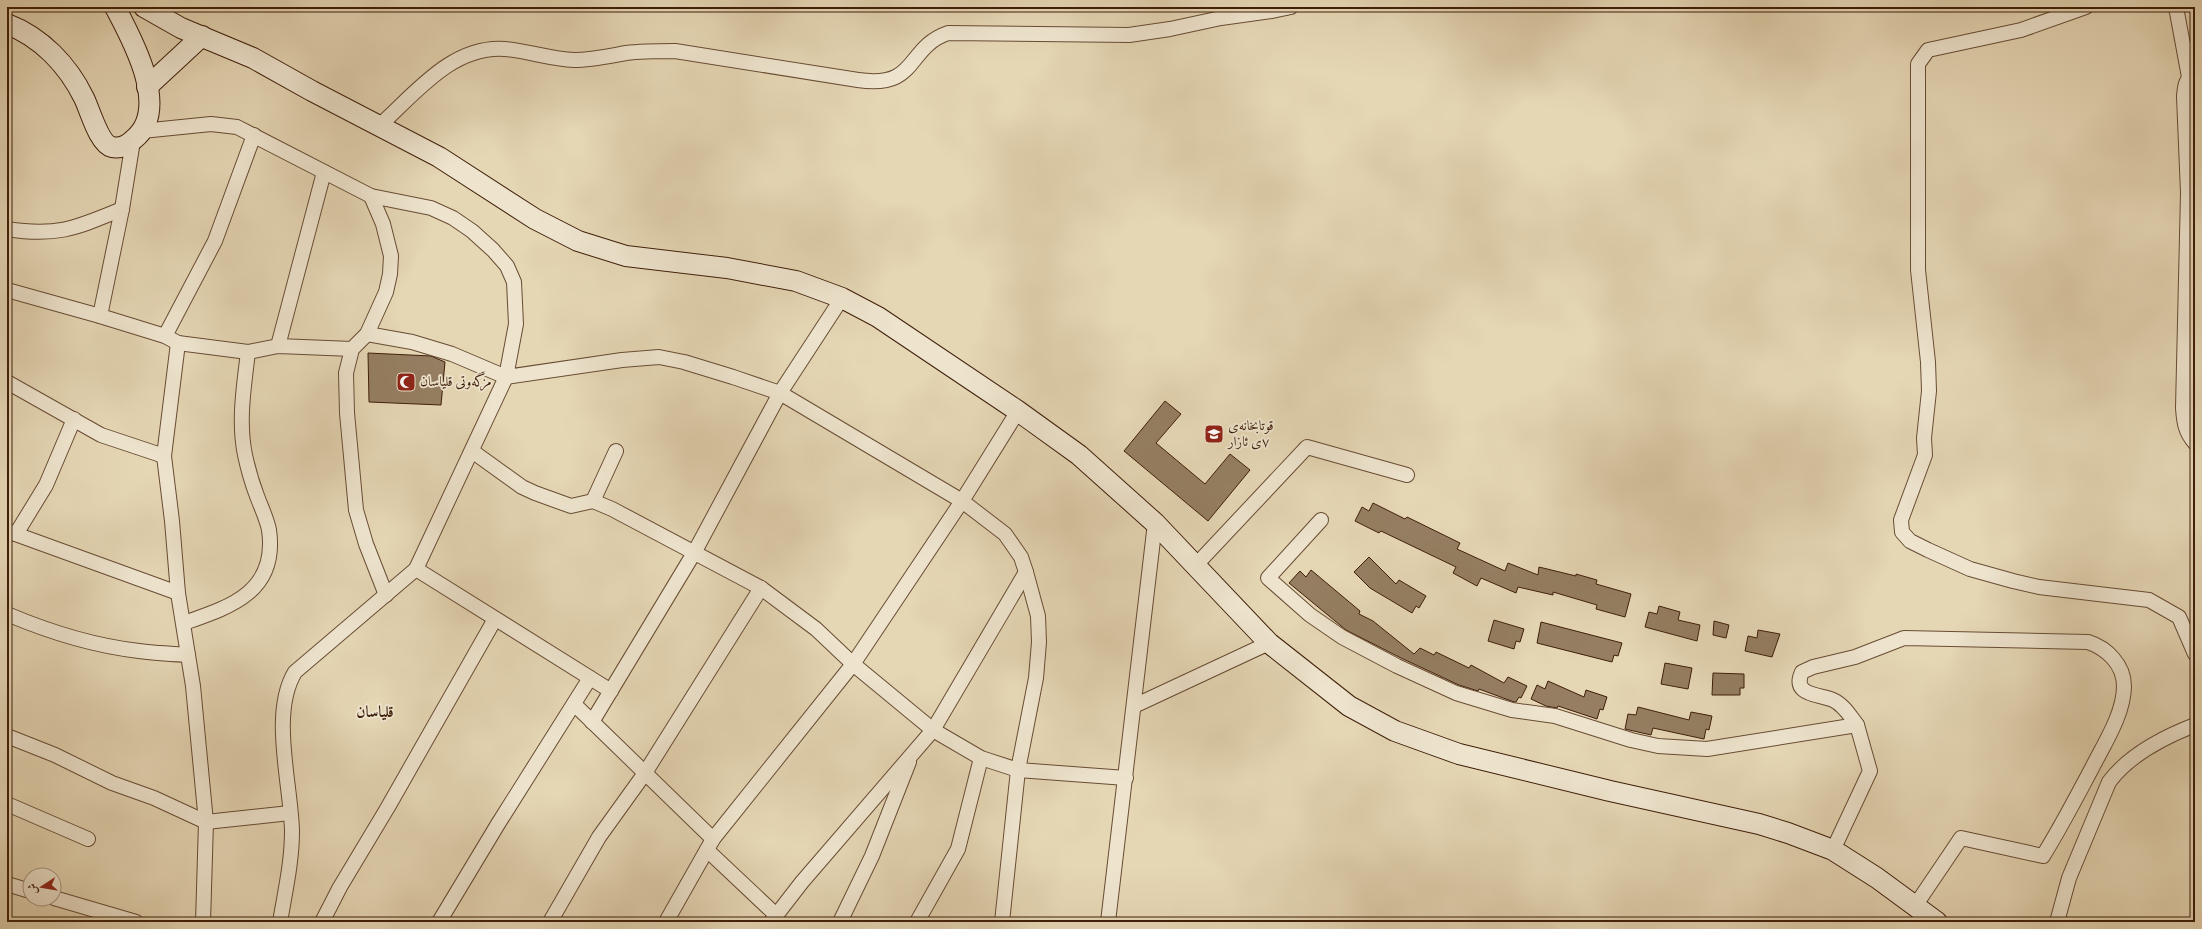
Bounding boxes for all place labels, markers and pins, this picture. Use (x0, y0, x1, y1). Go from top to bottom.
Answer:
mosque icon: مزگەوتی قلیاسان (395, 371, 417, 393)
place label: مزگەوتی قلیاسان (420, 371, 492, 392)
place label: قوتابخانەی ٧ی ئازار (1226, 417, 1274, 452)
school or university icon: قوتابخانەی ٧ی ئازار (1203, 423, 1225, 445)

